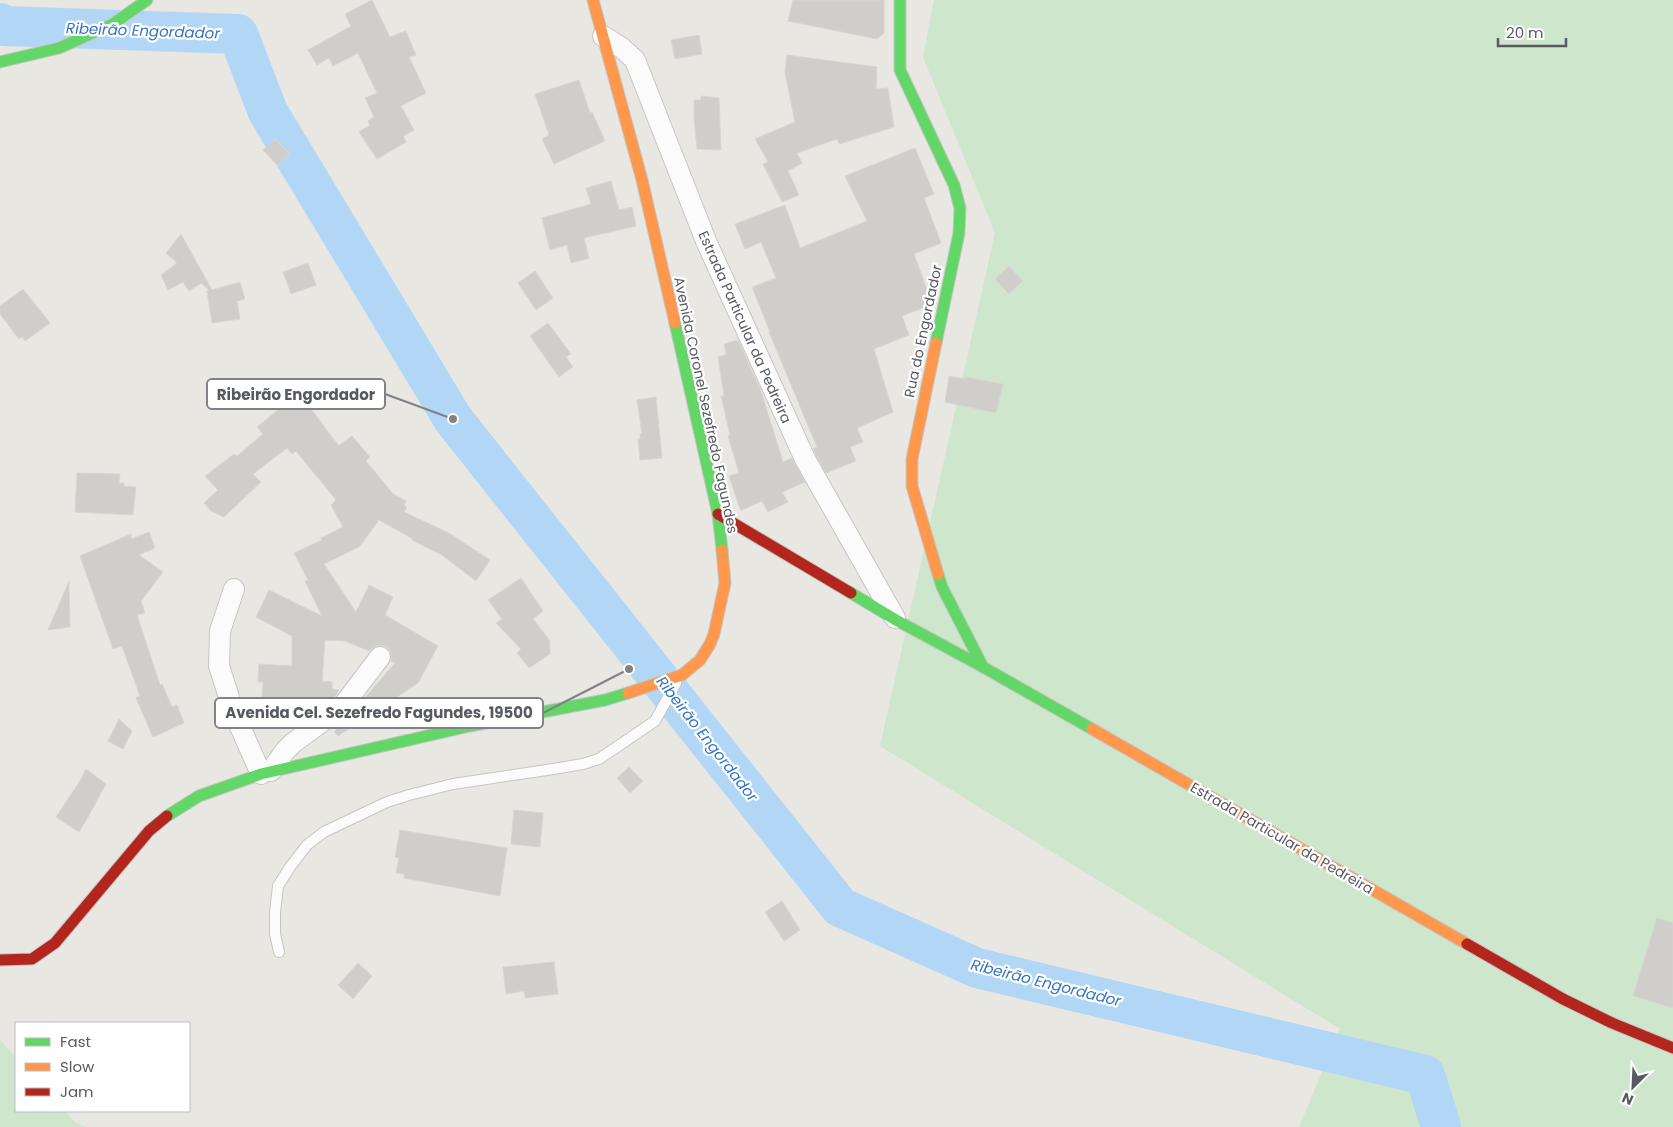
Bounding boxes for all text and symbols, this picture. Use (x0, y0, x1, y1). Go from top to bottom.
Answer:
scale bar (1498, 15, 1566, 47)
water label: Ribeirão Engordador (66, 17, 221, 44)
text: 20 m (1506, 22, 1544, 43)
street label: Estrada Particular da Pedreira (693, 228, 797, 426)
street label: Rua do Engordador (899, 263, 947, 399)
street label: Avenida Coronel Sezefredo Fagundes (669, 275, 743, 535)
callout: Ribeirão Engordador (207, 379, 385, 409)
text: Ribeirão Engordador (217, 384, 376, 405)
water label: Ribeirão Engordador (652, 672, 763, 806)
callout: Avenida Cel. Sezefredo Fagundes, 19500 (215, 698, 543, 728)
text: Avenida Cel. Sezefredo Fagundes, 19500 (225, 702, 533, 723)
street label: Estrada Particular da Pedreira (1187, 777, 1377, 899)
water label: Ribeirão Engordador (969, 954, 1124, 1011)
legend (15, 1022, 190, 1112)
text: Fast (60, 1031, 91, 1052)
text: Slow (60, 1056, 95, 1077)
north arrow (1608, 1062, 1658, 1112)
text: Jam (60, 1081, 94, 1102)
text: N (1619, 1088, 1637, 1110)

